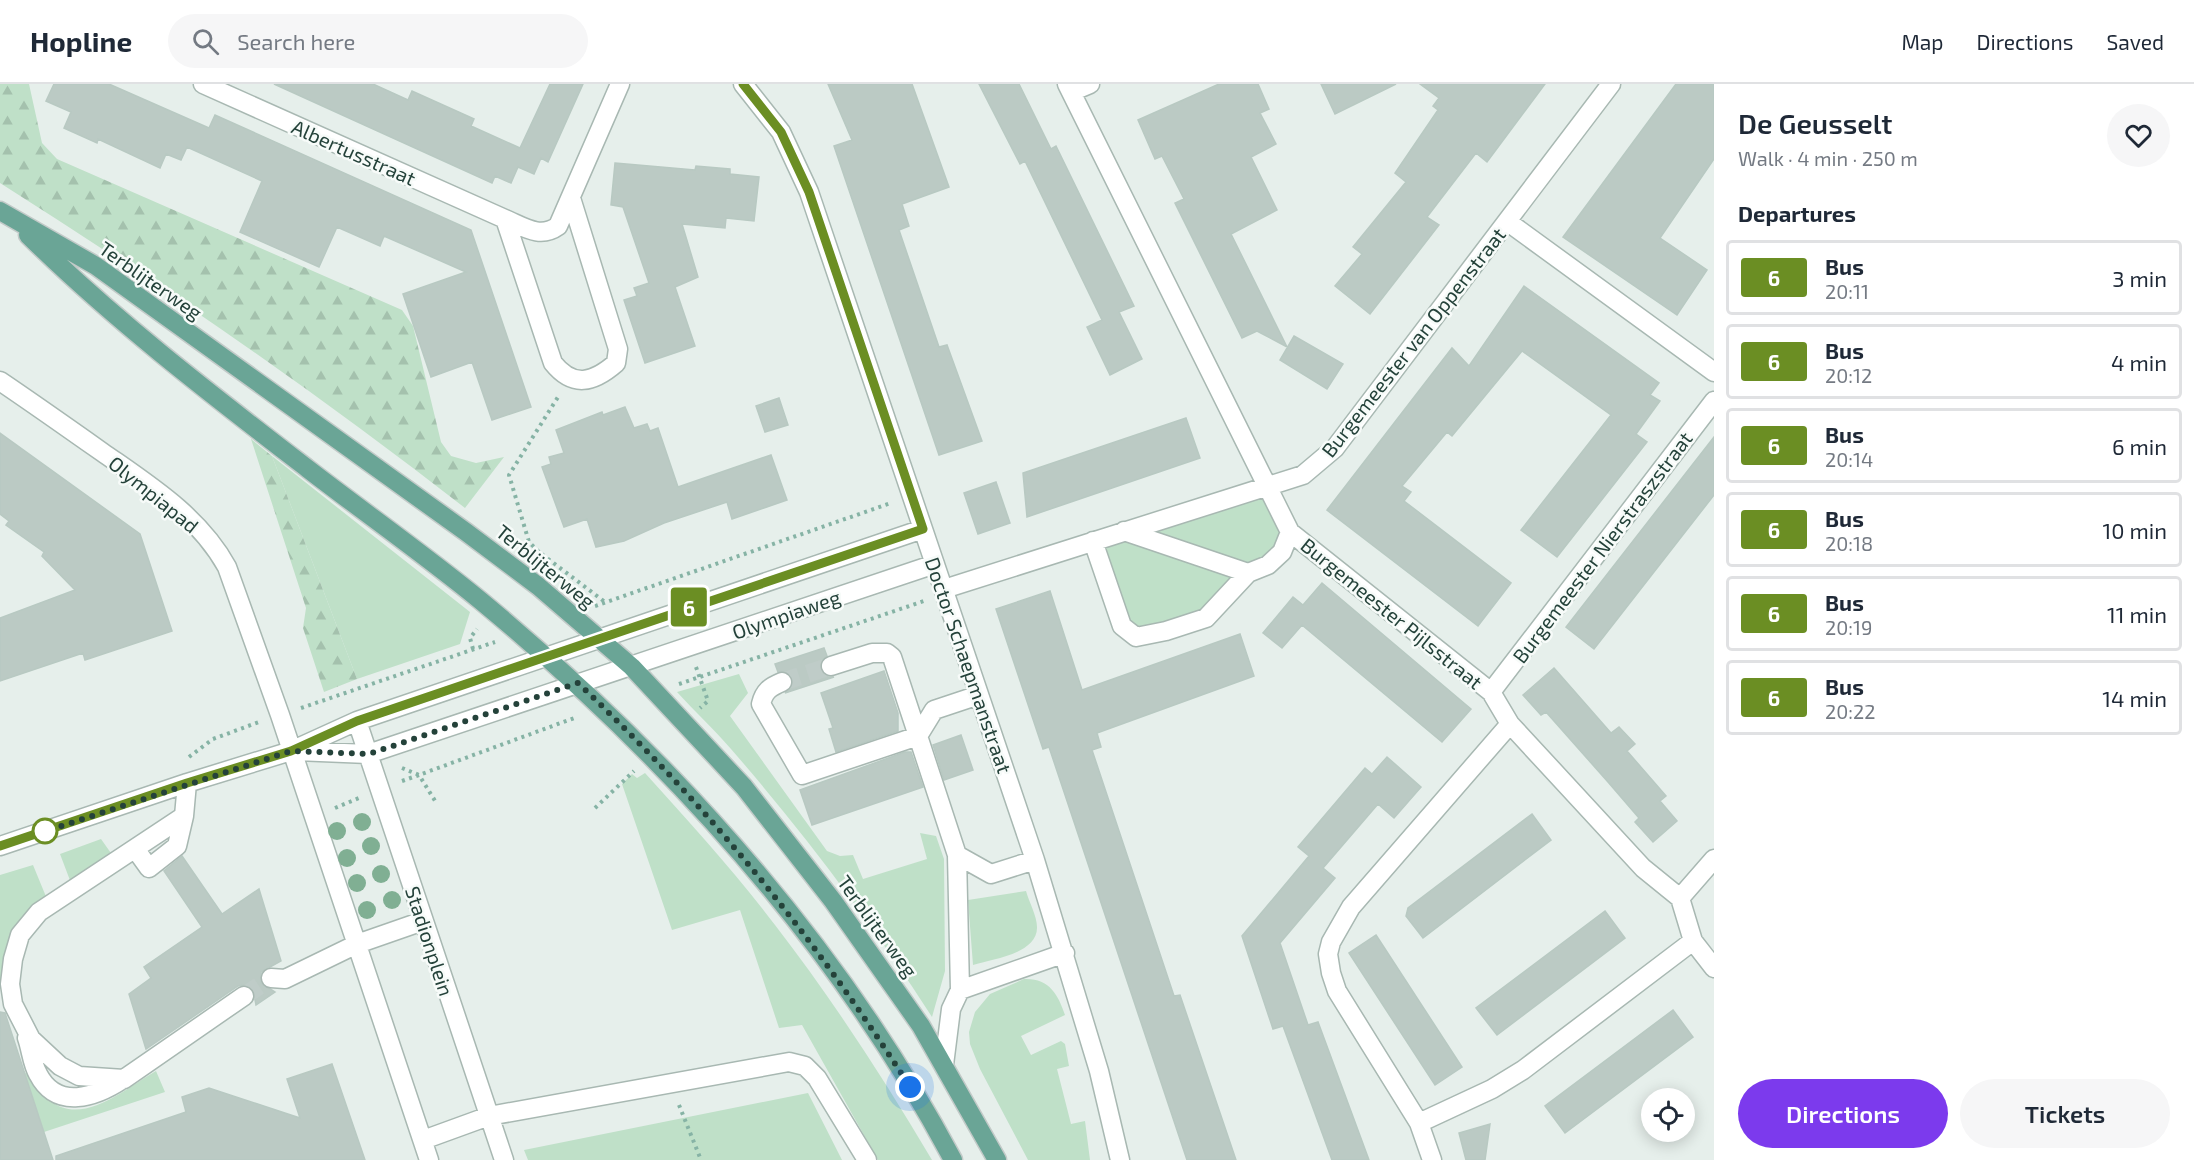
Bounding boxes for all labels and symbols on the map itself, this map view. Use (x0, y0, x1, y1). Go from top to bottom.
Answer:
street label: Albertusstraat (288, 114, 420, 190)
street label: Burgemeester van Oppenstraat (1316, 222, 1510, 462)
street label: Terblijterweg (95, 236, 207, 324)
street label: Burgemeester Nierstraszstraat (1507, 426, 1697, 667)
street label: Olympiapad (104, 451, 204, 537)
street label: Terblijterweg (492, 519, 600, 613)
street label: Burgemeester Pijlsstraat (1296, 532, 1488, 694)
street label: Doctor Schaepmanstraat (921, 554, 1017, 777)
street label: Olympiaweg (729, 584, 843, 644)
line badge: 6 (670, 588, 708, 626)
unlabelled marker (32, 818, 58, 844)
street label: Terblijterweg (833, 870, 923, 982)
street label: Stadionplein (401, 883, 459, 999)
your location (895, 1072, 925, 1102)

